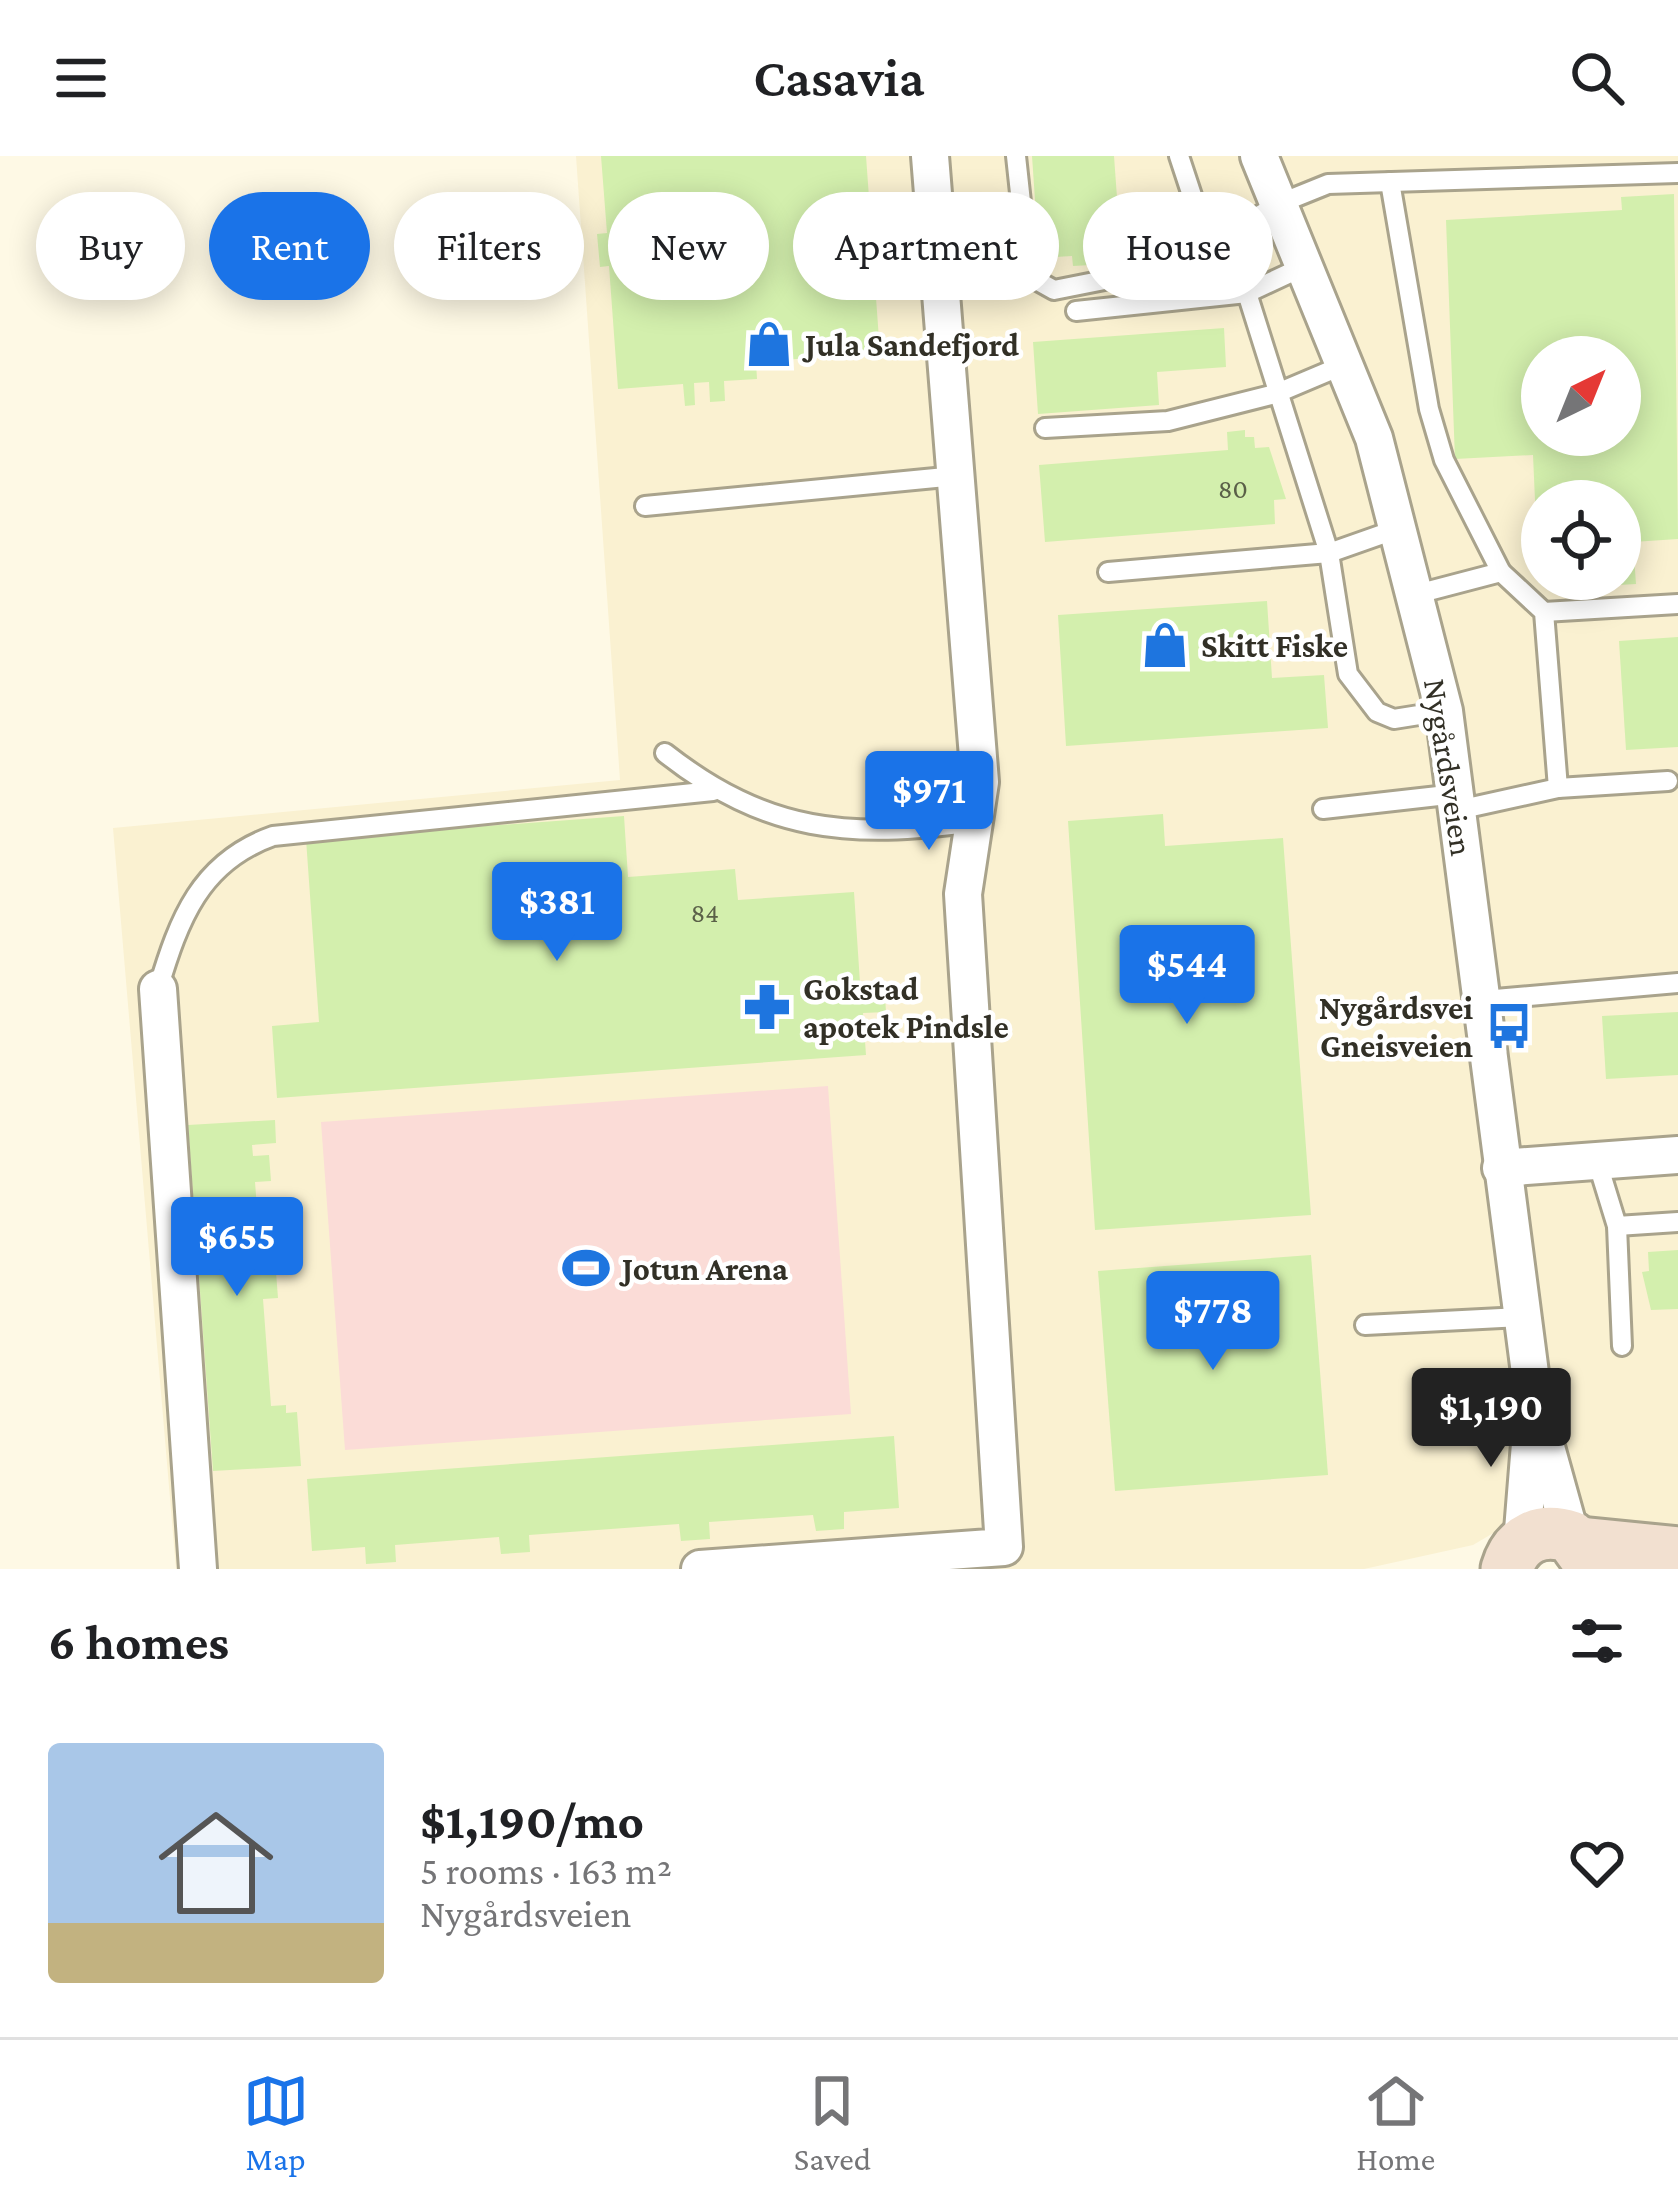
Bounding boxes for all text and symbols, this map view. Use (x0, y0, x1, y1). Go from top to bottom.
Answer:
icon: menu (48, 45, 114, 111)
icon: search (1564, 45, 1630, 111)
text: Casavia (753, 48, 925, 108)
chip: Buy (36, 192, 185, 300)
chip: Rent (209, 192, 370, 300)
chip: Filters (394, 192, 584, 300)
chip: New (608, 192, 769, 300)
chip: Apartment (793, 192, 1059, 300)
chip: House (1083, 192, 1273, 300)
shop icon: Jula Sandefjord (744, 319, 794, 369)
place label: Jula Sandefjord (802, 326, 1019, 364)
north arrow (1521, 336, 1641, 456)
map controls (1521, 336, 1641, 600)
house number: 80 (1218, 474, 1248, 504)
button: locate (1521, 480, 1641, 600)
shop icon: Skitt Fiske (1140, 620, 1190, 670)
place label: Skitt Fiske (1201, 627, 1348, 664)
street label: Nygårdsveien (1417, 676, 1481, 858)
pin: $971 (858, 751, 1000, 853)
text: $971 (892, 768, 966, 811)
pin: $381 (486, 862, 628, 964)
text: $381 (519, 879, 595, 922)
house number: 84 (691, 898, 719, 928)
pin: $544 (1116, 925, 1258, 1027)
text: $544 (1147, 942, 1227, 985)
place label: Gokstad apotek Pindsle (803, 970, 1009, 1045)
pharmacy icon: Gokstad apotek Pindsle (742, 982, 792, 1032)
place label: Nygårdsvei Gneisveien (1319, 989, 1473, 1064)
bus stop icon: Nygårdsvei Gneisveien (1484, 1001, 1534, 1051)
pin: $655 (166, 1197, 308, 1299)
text: $655 (198, 1214, 276, 1257)
sports icon: Jotun Arena (561, 1243, 611, 1293)
place label: Jotun Arena (619, 1250, 788, 1287)
pin: $778 (1142, 1271, 1284, 1373)
text: $778 (1173, 1288, 1253, 1331)
pin: $1,190 (1393, 1368, 1589, 1470)
text: $1,190 (1439, 1385, 1543, 1428)
icon: filters (1564, 1608, 1630, 1674)
text: 6 homes (48, 1613, 229, 1670)
icon: home (144, 1791, 288, 1935)
text: $1,190/mo (420, 1792, 644, 1849)
icon: heart (1564, 1830, 1630, 1896)
text: 5 rooms · 163 m² (420, 1849, 672, 1892)
text: Nygårdsveien (420, 1892, 631, 1935)
tab: Map (243, 2068, 309, 2177)
tab: Saved (794, 2068, 871, 2177)
tab: Home (1356, 2068, 1435, 2177)

